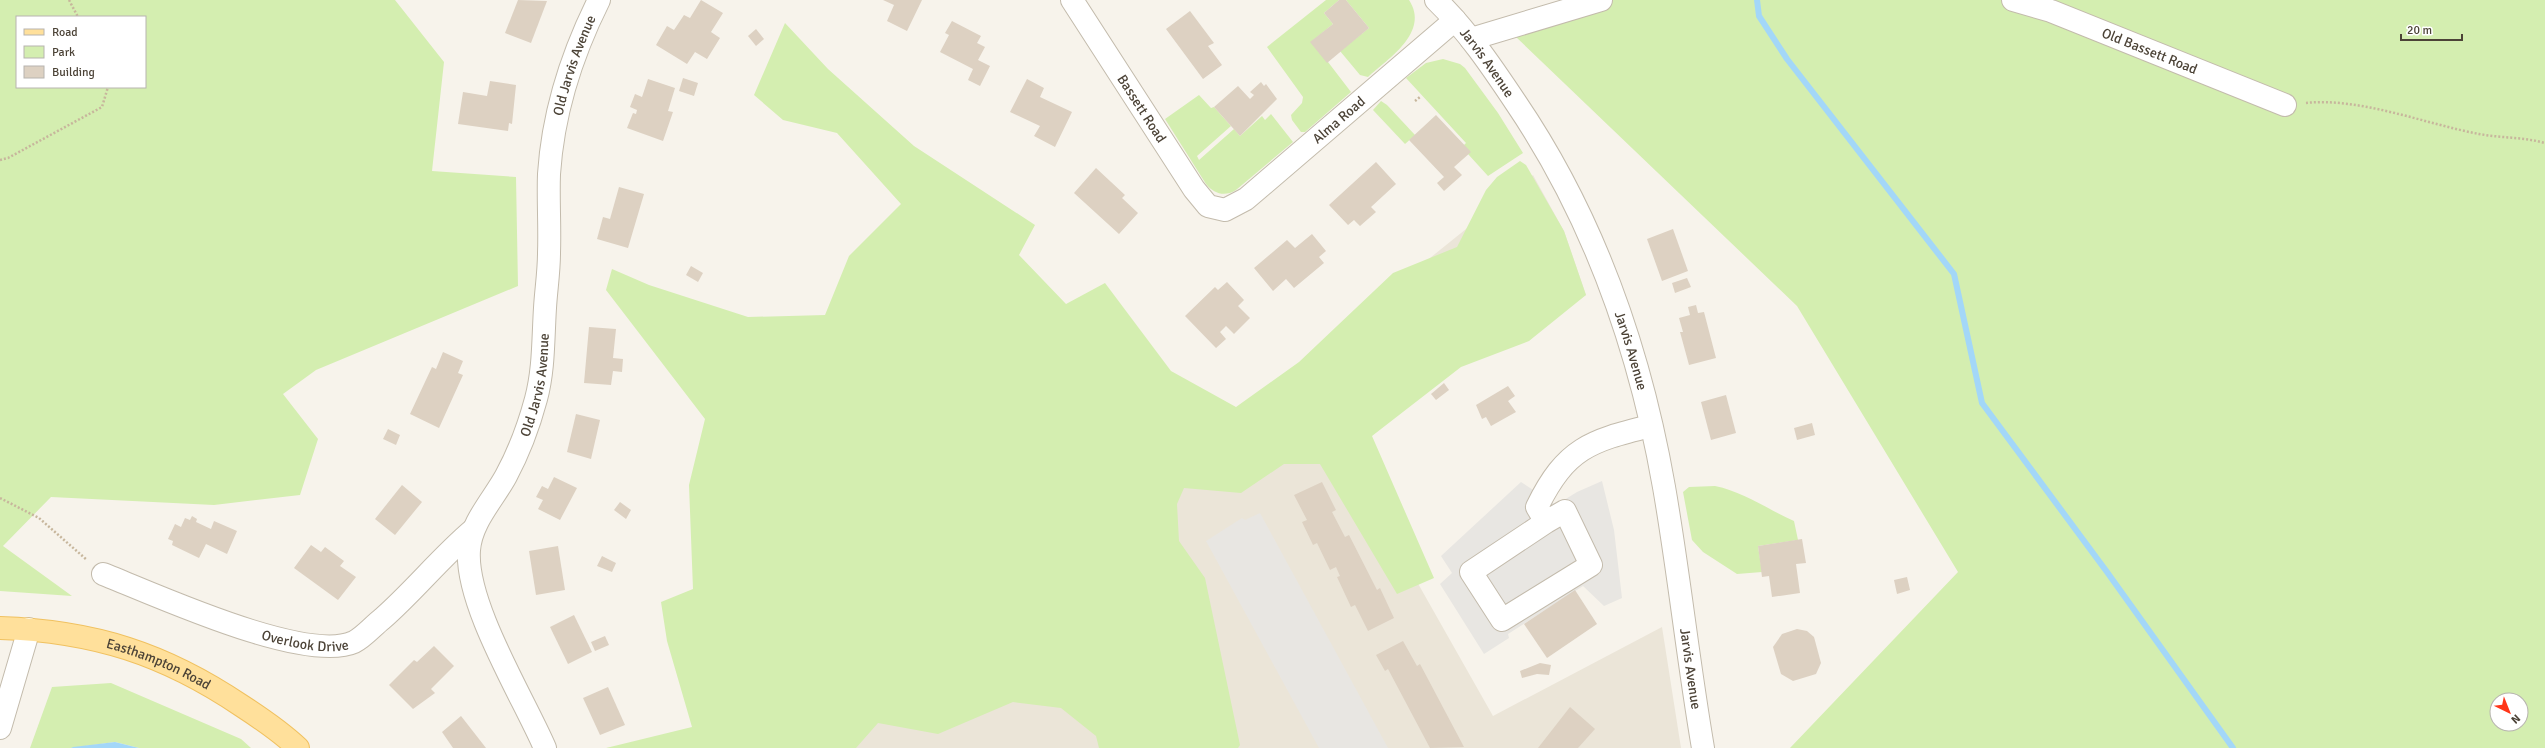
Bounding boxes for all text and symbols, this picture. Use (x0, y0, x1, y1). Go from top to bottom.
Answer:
street label: Old Jarvis Avenue (550, 13, 600, 117)
legend (16, 16, 146, 88)
scale bar (2401, 16, 2462, 42)
text: 20 m (2407, 23, 2432, 38)
street label: Old Bassett Road (2099, 24, 2200, 78)
text: Road (52, 25, 78, 40)
street label: Jarvis Avenue (1456, 25, 1518, 101)
text: Park (52, 45, 75, 60)
text: Building (52, 65, 95, 80)
street label: Bassett Road (1113, 71, 1170, 146)
street label: Alma Road (1309, 93, 1369, 147)
street label: Jarvis Avenue (1611, 309, 1651, 392)
street label: Old Jarvis Avenue (517, 333, 553, 439)
street label: Overlook Drive (260, 626, 350, 655)
street label: Jarvis Avenue (1676, 627, 1705, 711)
street label: Easthampton Road (104, 635, 214, 694)
north arrow (2489, 692, 2529, 732)
text: N (2508, 712, 2523, 726)

